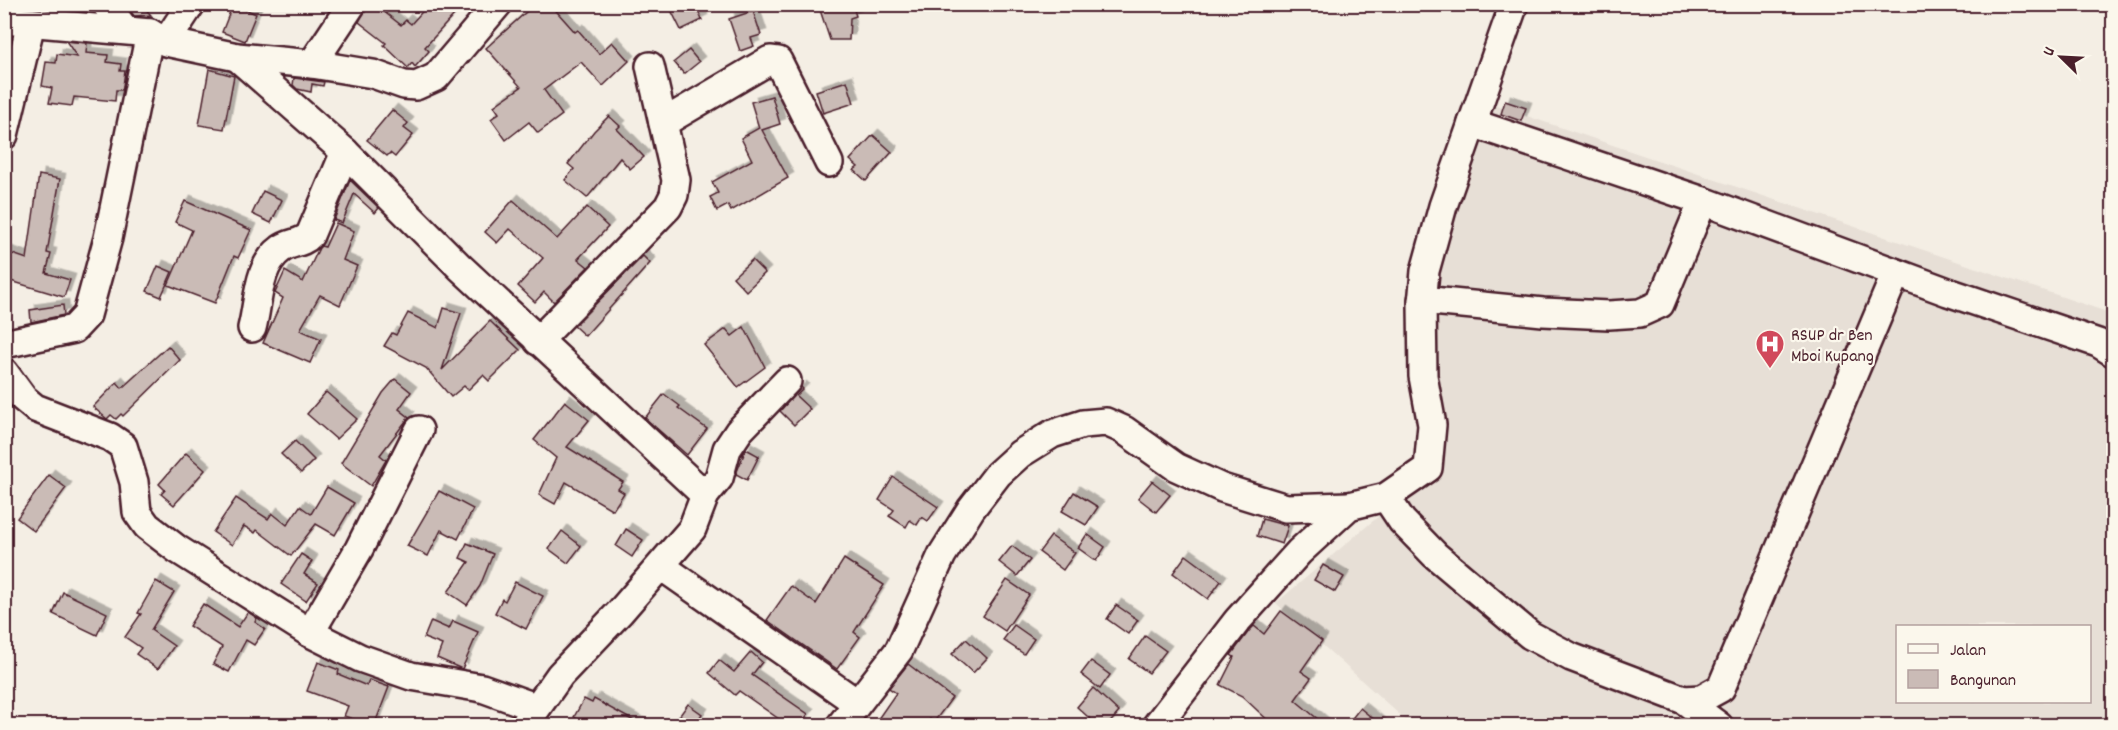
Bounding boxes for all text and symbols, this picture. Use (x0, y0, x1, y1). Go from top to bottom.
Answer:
north arrow (2031, 27, 2091, 87)
text: U (2038, 43, 2062, 60)
place label: RSUP dr Ben Mboi Kupang (1791, 324, 1874, 370)
hospital icon: RSUP dr Ben Mboi Kupang (1754, 328, 1786, 370)
legend (1896, 625, 2091, 703)
text: Jalan (1950, 639, 1986, 664)
text: Bangunan (1950, 669, 2016, 694)

